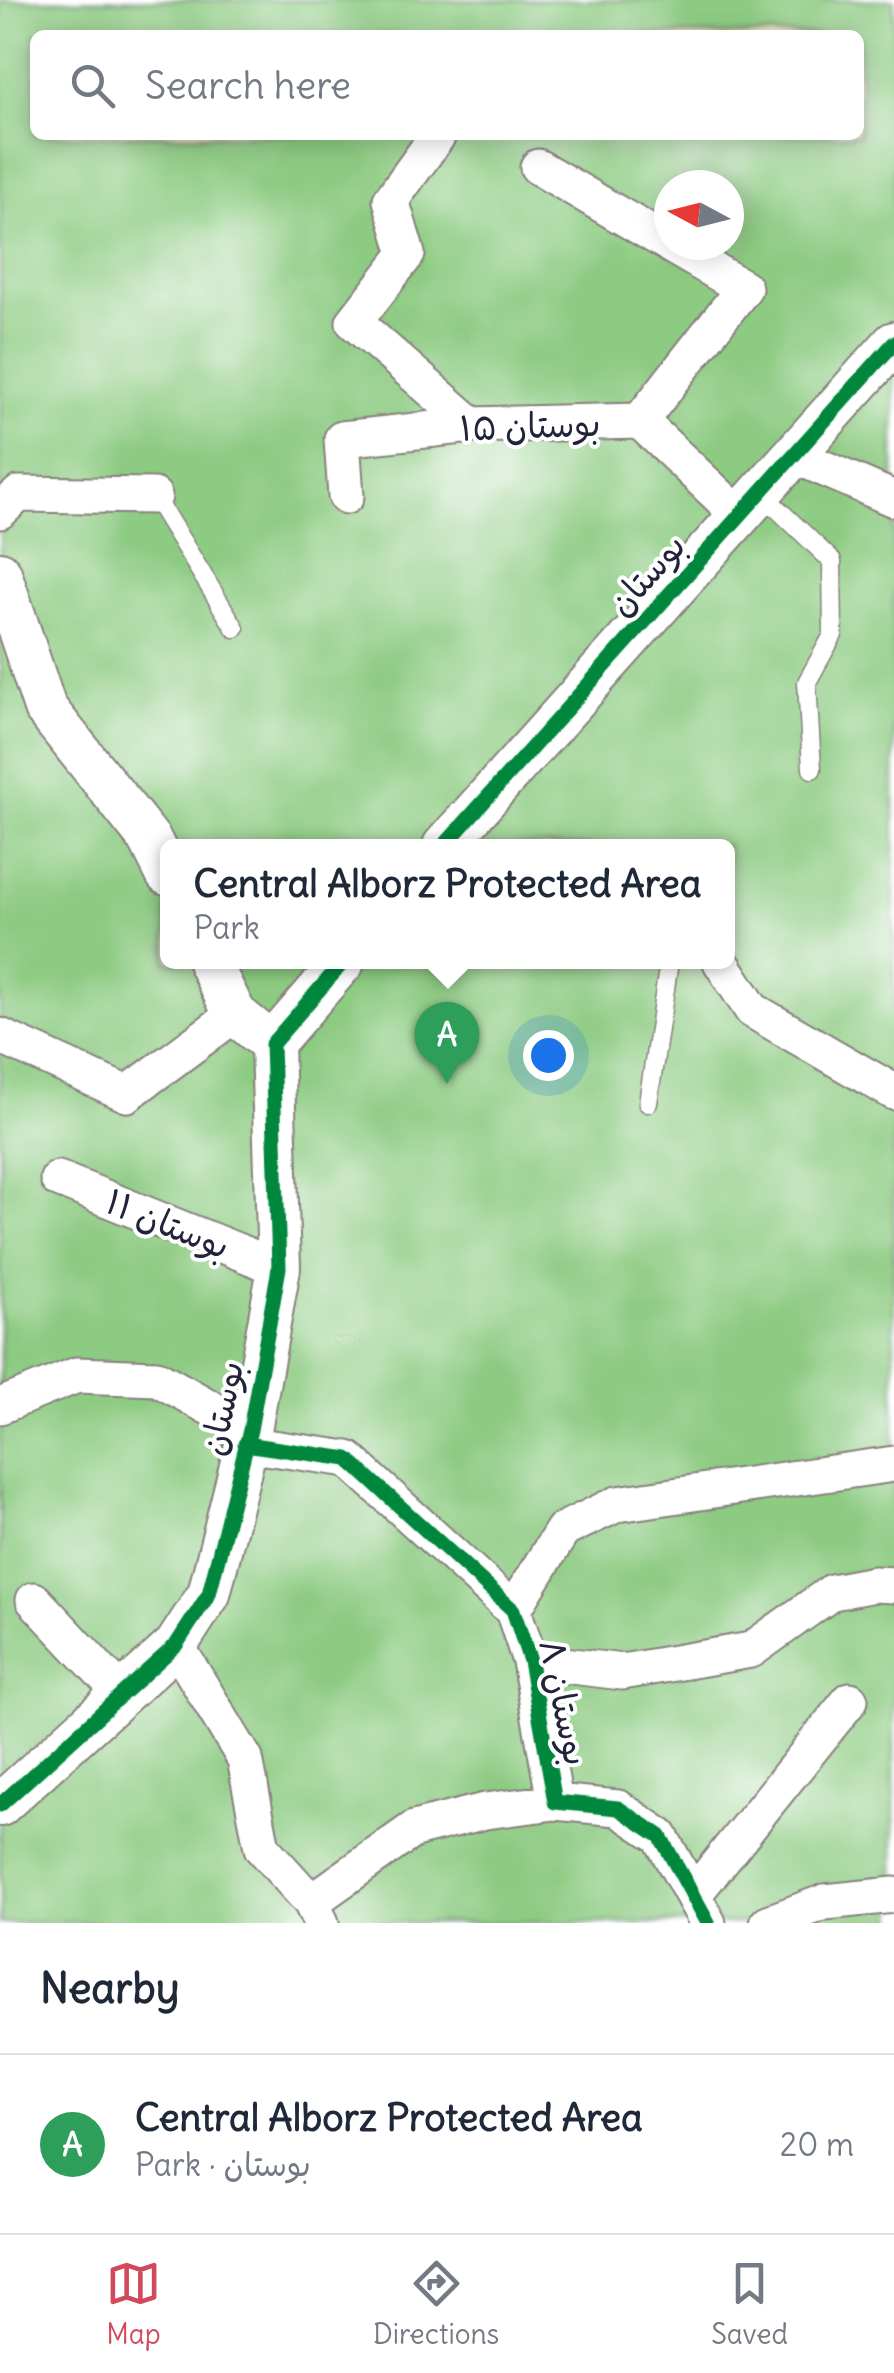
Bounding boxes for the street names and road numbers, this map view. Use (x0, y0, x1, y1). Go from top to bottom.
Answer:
street label: بوستان ۱۵ (459, 401, 601, 449)
street label: بوستان (598, 524, 694, 624)
street label: بوستان ۱۱ (100, 1178, 236, 1268)
street label: بوستان (190, 1357, 252, 1459)
street label: بوستان ۸ (530, 1635, 600, 1769)

